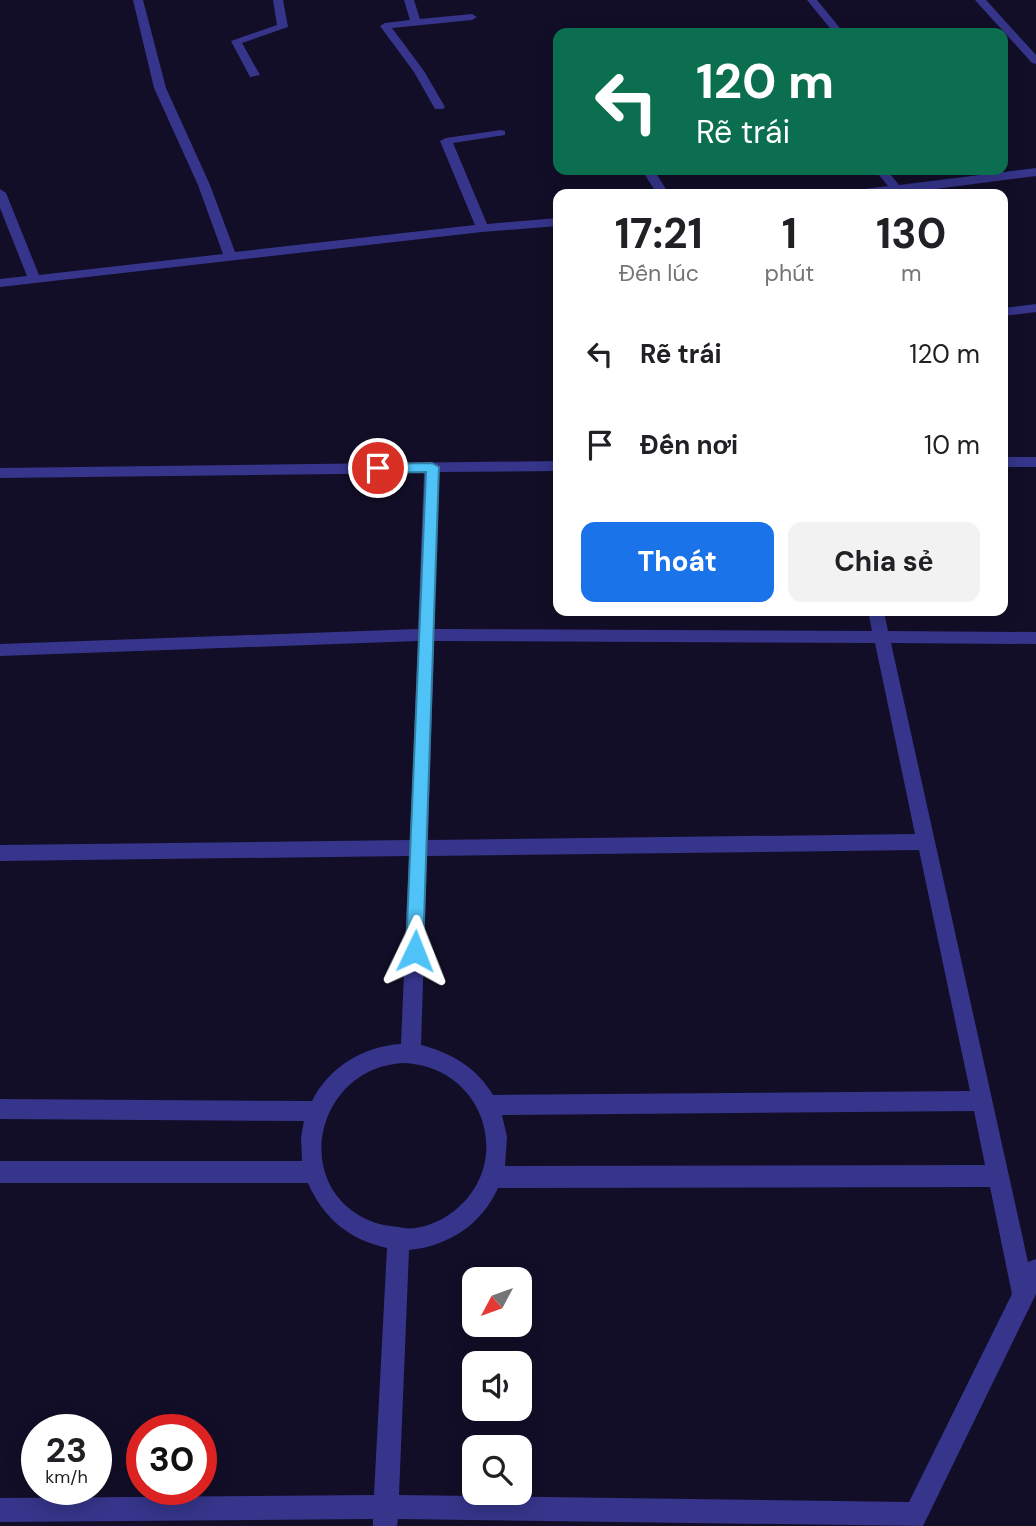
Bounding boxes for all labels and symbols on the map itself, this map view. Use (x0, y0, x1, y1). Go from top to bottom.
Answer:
pin (348, 438, 408, 498)
position arrow (378, 914, 452, 988)
north arrow (462, 1267, 532, 1337)
speed limit sign: 30 (126, 1414, 217, 1505)

